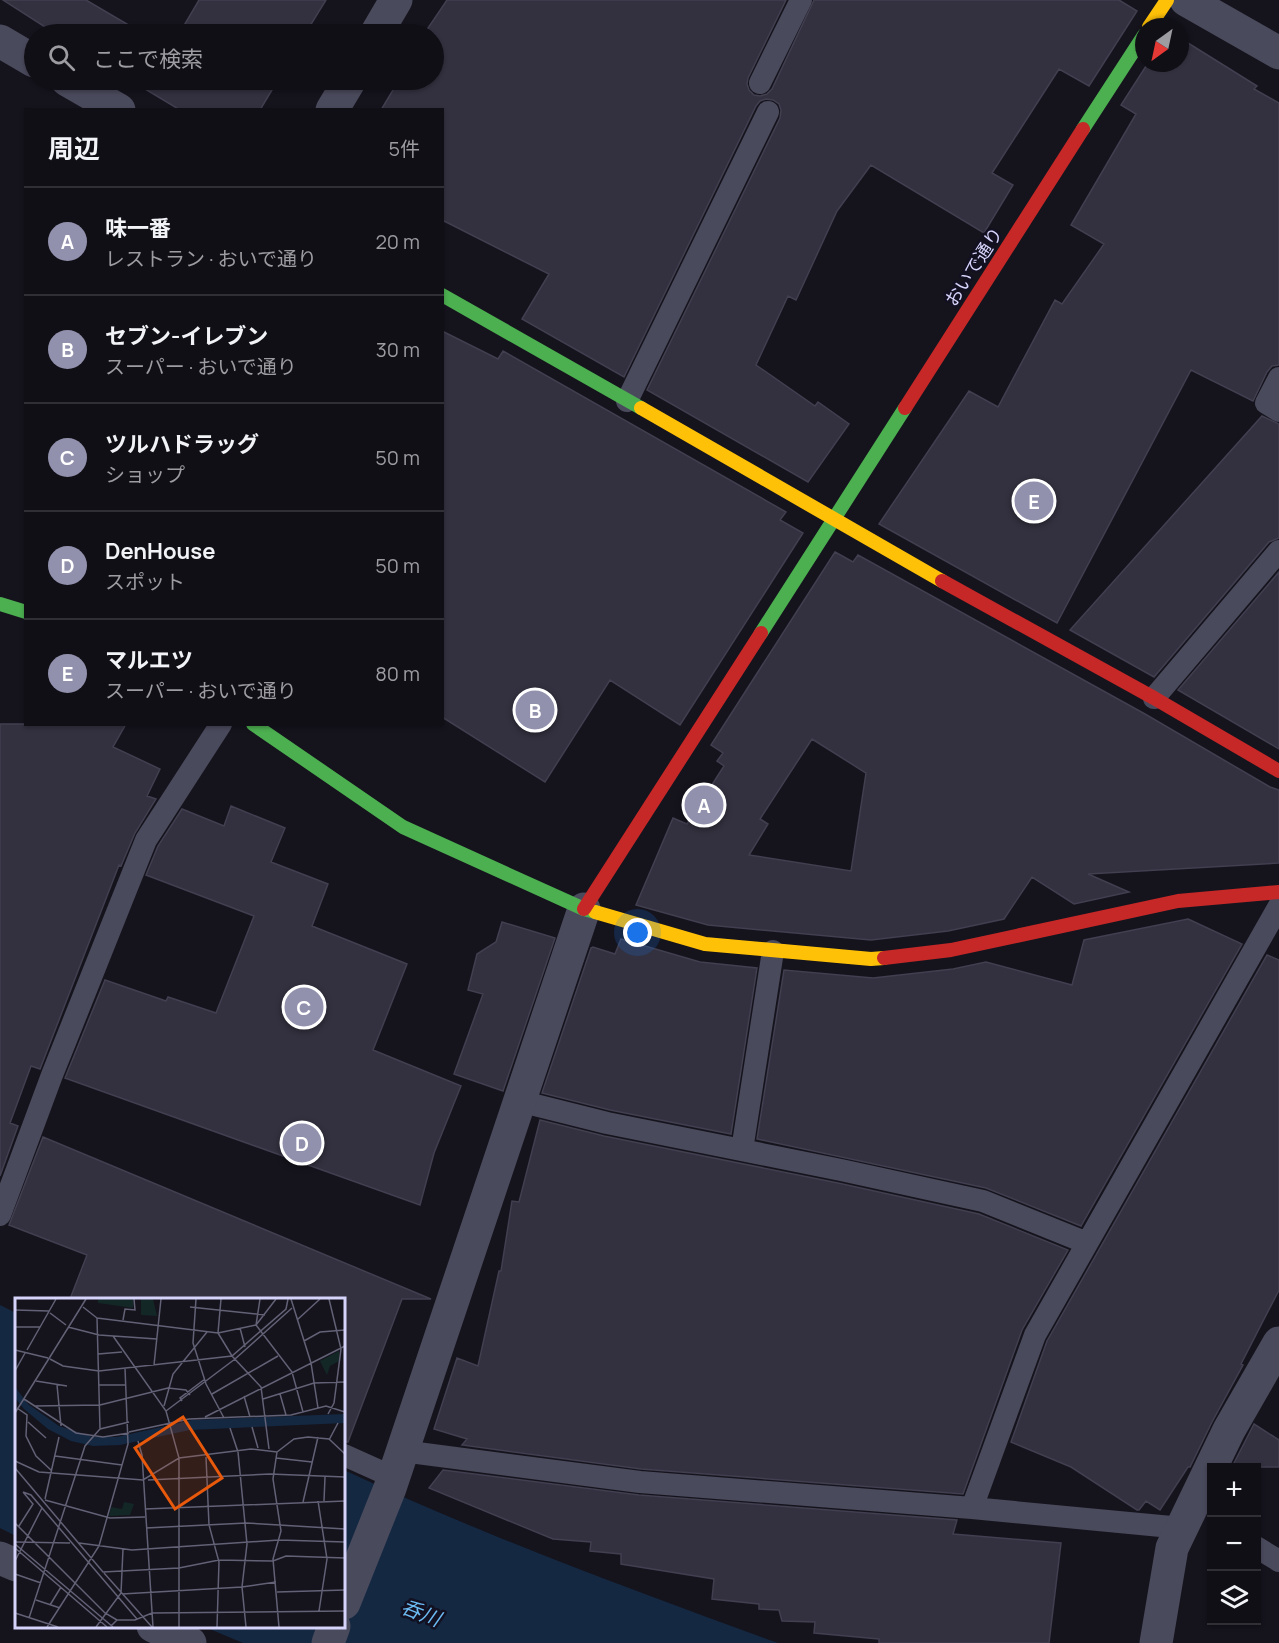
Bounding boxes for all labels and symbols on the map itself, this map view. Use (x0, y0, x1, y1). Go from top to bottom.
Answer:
north arrow (1135, 18, 1189, 72)
street label: おいで通り (939, 222, 1008, 311)
pin: E (1014, 478, 1054, 524)
pin: B (516, 688, 554, 732)
pin: A (684, 782, 724, 828)
your location (623, 918, 652, 947)
pin: C (284, 984, 324, 1030)
pin: D (282, 1120, 322, 1166)
inset map (15, 1298, 345, 1628)
water label: 呑川 (398, 1593, 447, 1633)

